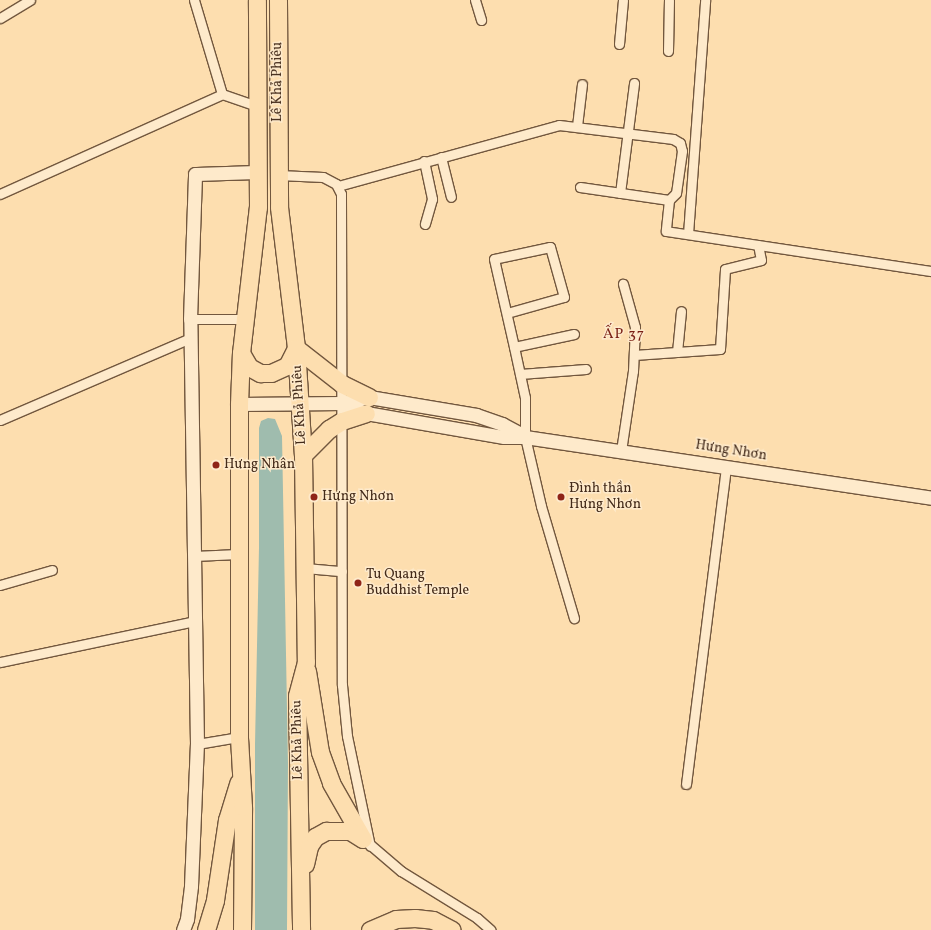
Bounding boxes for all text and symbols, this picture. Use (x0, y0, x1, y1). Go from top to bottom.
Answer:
street label: Lê Khả Phiêu (270, 42, 286, 122)
district label: ẤP 37 (603, 326, 645, 344)
street label: Lê Khả Phiêu (290, 365, 310, 445)
street label: Hưng Nhơn (694, 437, 768, 465)
place label: Hưng Nhân (224, 457, 295, 473)
marker: Hưng Nhân (211, 460, 221, 470)
place label: Đình thần Hưng Nhơn (569, 481, 641, 514)
place label: Hưng Nhơn (322, 489, 394, 505)
marker: Hưng Nhơn (309, 492, 319, 502)
marker: Đình thần Hưng Nhơn (556, 492, 566, 502)
place label: Tu Quang Buddhist Temple (366, 567, 470, 600)
marker: Tu Quang Buddhist Temple (353, 578, 363, 588)
street label: Lê Khả Phiêu (289, 700, 307, 780)

